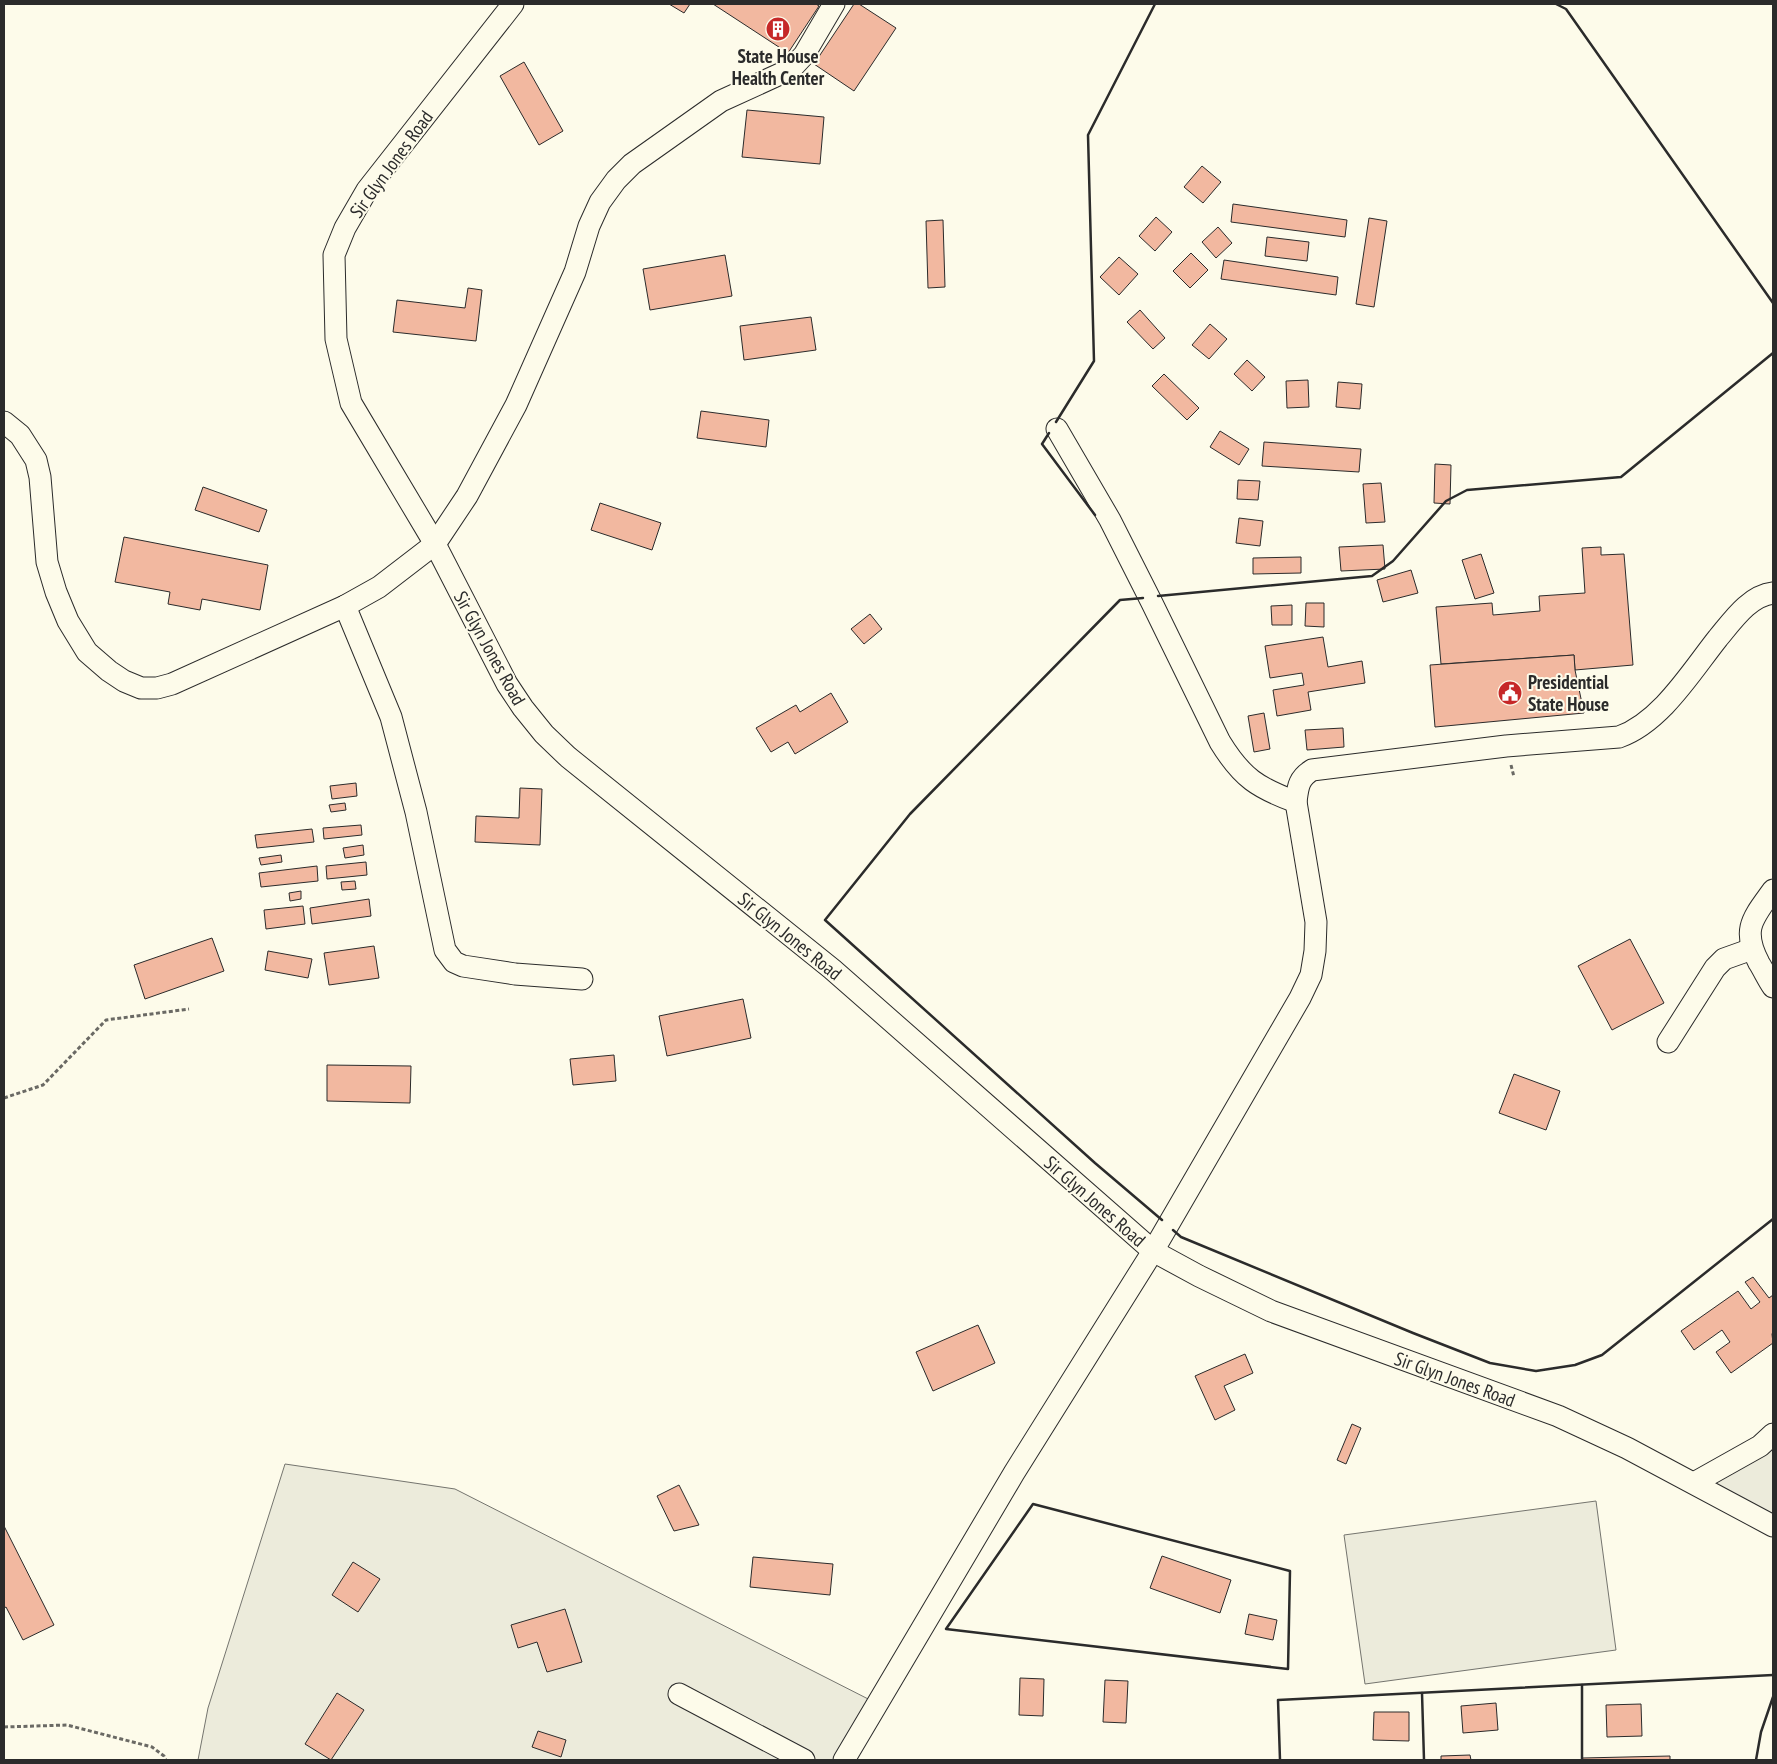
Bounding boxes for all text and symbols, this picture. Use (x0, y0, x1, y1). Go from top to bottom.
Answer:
building icon: State House Health Center (765, 16, 791, 42)
place label: State House Health Center (732, 44, 825, 90)
street label: Sir Glyn Jones Road (344, 106, 438, 222)
street label: Sir Glyn Jones Road (449, 587, 531, 709)
place label: Presidential State House (1528, 670, 1609, 716)
public building icon: Presidential State House (1497, 680, 1523, 706)
street label: Sir Glyn Jones Road (733, 887, 847, 985)
street label: Sir Glyn Jones Road (1039, 1150, 1151, 1252)
street label: Sir Glyn Jones Road (1391, 1346, 1519, 1412)

